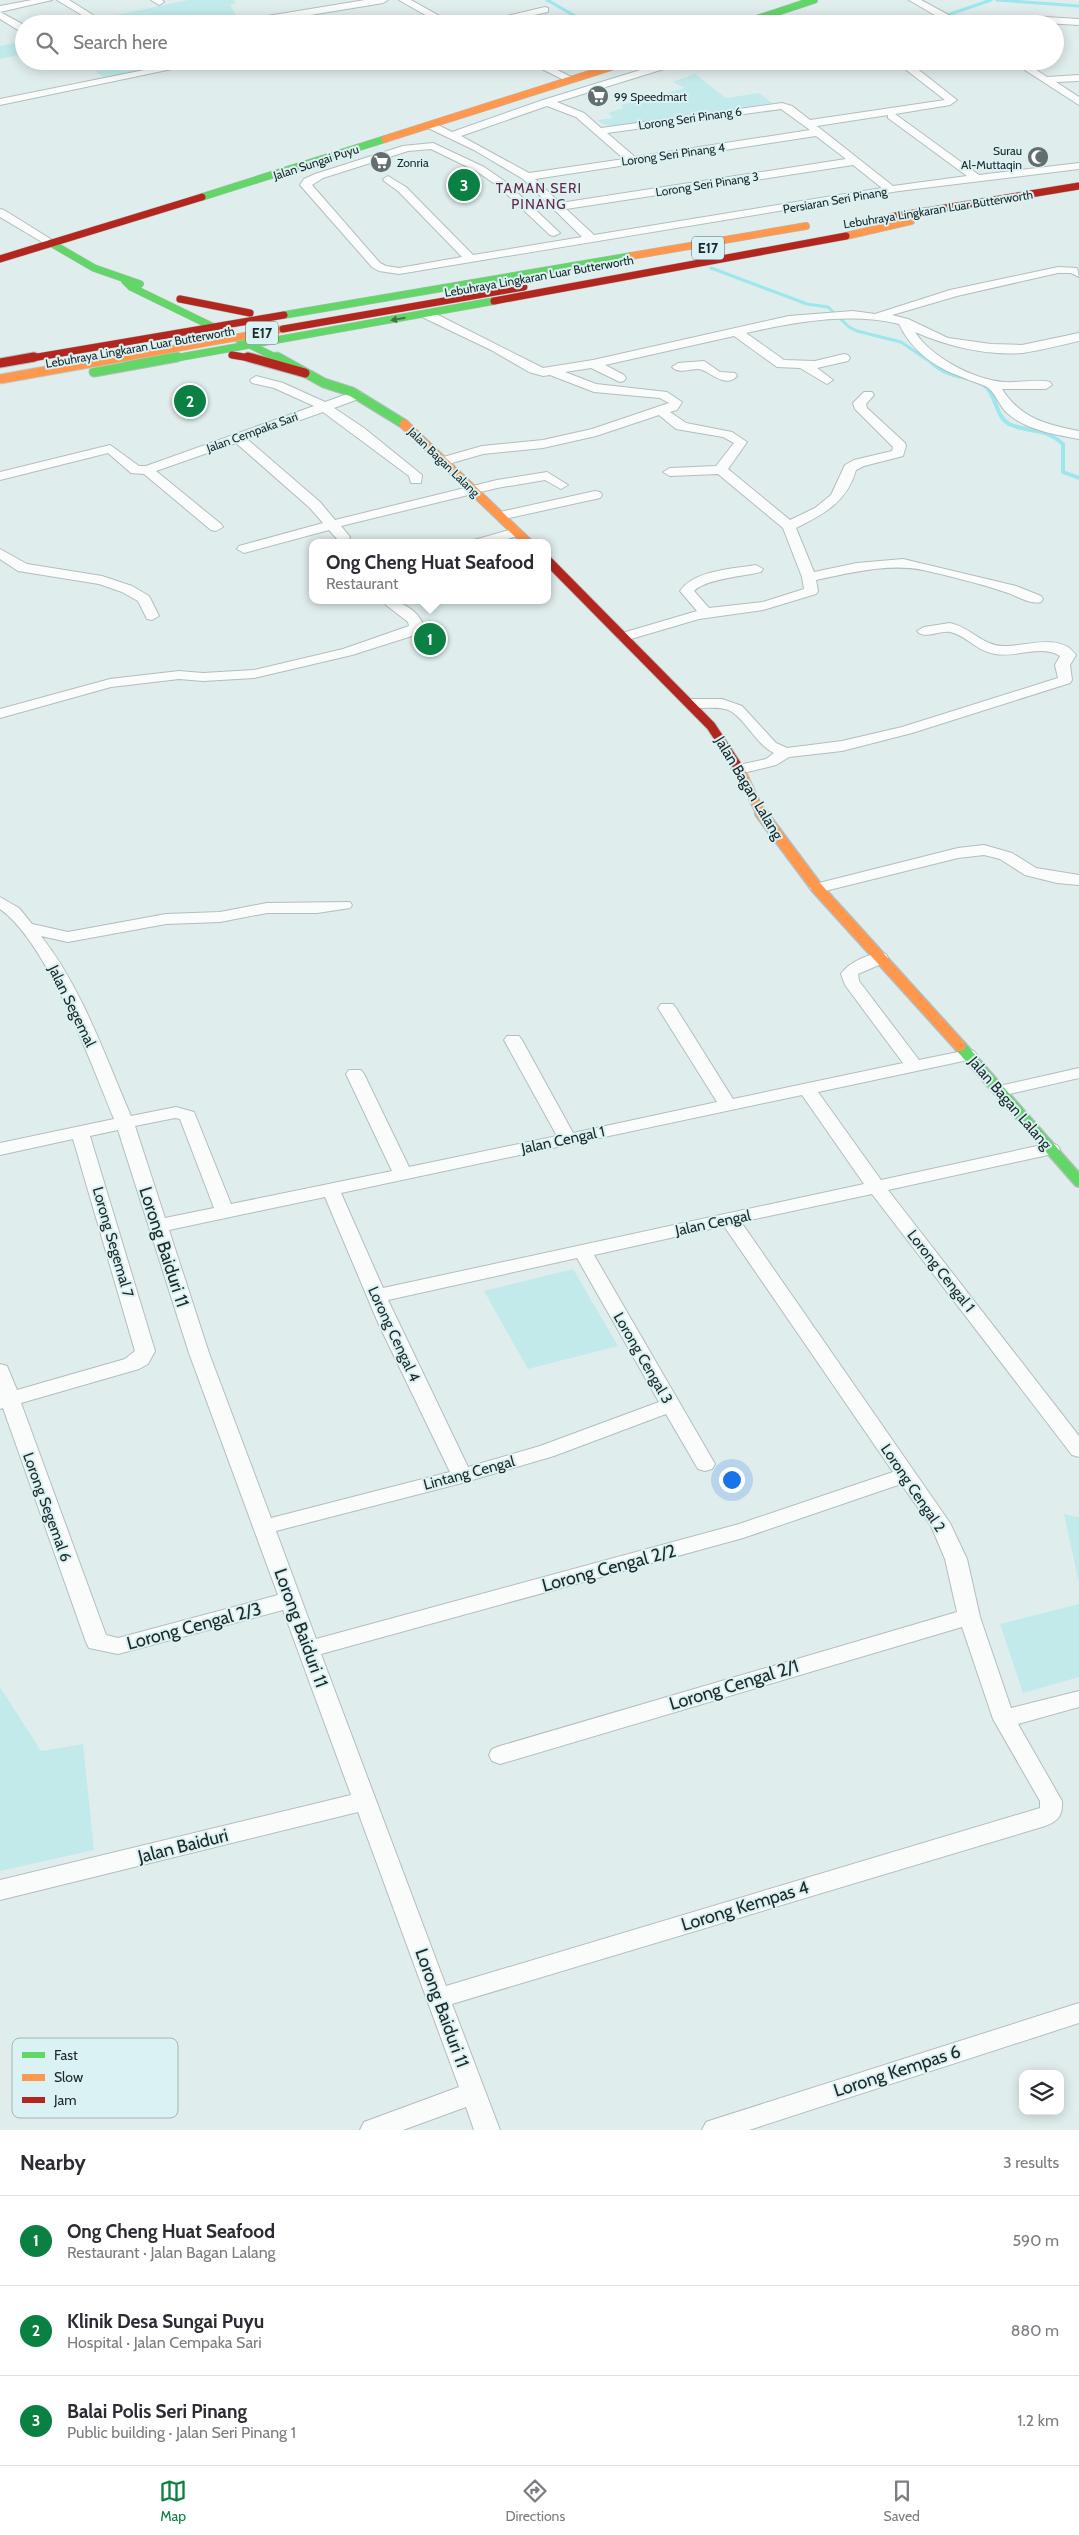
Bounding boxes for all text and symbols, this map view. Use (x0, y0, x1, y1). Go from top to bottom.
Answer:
search box (15, 15, 1064, 70)
icon: search (33, 29, 61, 57)
text: Search here (73, 31, 167, 54)
supermarket icon: 99 Speedmart (586, 84, 610, 108)
place label: 99 Speedmart (614, 89, 687, 104)
street label: Lorong Seri Pinang 6 (637, 103, 743, 133)
street label: Lorong Seri Pinang 4 (620, 139, 726, 169)
street label: Jalan Sungai Puyu (270, 141, 361, 183)
place label: Surau Al-Muttaqin (961, 143, 1022, 172)
mosque icon: Surau Al-Muttaqin (1026, 145, 1050, 169)
supermarket icon: Zonria (369, 150, 393, 174)
place label: Zonria (397, 155, 429, 170)
pin: 3 (448, 166, 480, 204)
street label: Lorong Seri Pinang 3 (654, 168, 760, 200)
district label: TAMAN SERI PINANG (496, 179, 582, 213)
street label: Persiaran Seri Pinang (782, 183, 889, 217)
street label: Lebuhraya Lingkaran Luar Butterworth (842, 187, 1034, 231)
road number: E17 (692, 237, 724, 260)
street label: Lebuhraya Lingkaran Luar Butterworth (443, 252, 635, 300)
one-way arrow (389, 316, 405, 324)
road number: E17 (246, 322, 278, 344)
street label: Lebuhraya Lingkaran Luar Butterworth (44, 323, 236, 371)
pin: 2 (174, 382, 206, 420)
street label: Jalan Cempaka Sari (203, 409, 300, 456)
street label: Jalan Bagan Lalang (404, 423, 484, 501)
popup (309, 539, 551, 604)
text: Ong Cheng Huat Seafood (326, 551, 534, 574)
text: Restaurant (326, 574, 398, 593)
pin: 1 (414, 620, 446, 658)
street label: Jalan Bagan Lalang (711, 732, 787, 843)
street label: Jalan Segemal (44, 961, 100, 1050)
street label: Jalan Bagan Lalang (964, 1052, 1056, 1154)
street label: Jalan Cengal 1 (519, 1122, 606, 1158)
street label: Lorong Baiduri 11 (134, 1184, 194, 1310)
street label: Lorong Segemal 7 (89, 1185, 137, 1300)
street label: Jalan Cengal (673, 1206, 753, 1240)
street label: Lorong Cengal 1 (903, 1226, 979, 1316)
street label: Lorong Cengal 4 (364, 1284, 424, 1385)
street label: Lorong Cengal 3 (610, 1309, 676, 1407)
street label: Lorong Cengal 2 (877, 1441, 949, 1536)
street label: Lorong Segemal 6 (19, 1450, 75, 1564)
street label: Lintang Cengal (421, 1452, 517, 1494)
your location (719, 1467, 745, 1493)
street label: Lorong Cengal 2/2 (540, 1540, 678, 1596)
street label: Lorong Baiduri 11 (269, 1565, 333, 1691)
street label: Lorong Cengal 2/3 (124, 1597, 264, 1655)
street label: Lorong Cengal 2/1 (667, 1655, 801, 1715)
street label: Jalan Baiduri (135, 1824, 230, 1868)
street label: Lorong Kempas 4 (679, 1876, 811, 1936)
street label: Lorong Baiduri 11 (410, 1945, 474, 2071)
legend (12, 2038, 178, 2118)
street label: Lorong Kempas 6 (831, 2040, 963, 2102)
text: Fast (54, 2046, 78, 2064)
text: Slow (54, 2068, 83, 2086)
map controls (1019, 2070, 1064, 2115)
button: layers (1019, 2070, 1064, 2115)
text: Jam (53, 2091, 76, 2109)
text: Nearby (20, 2150, 86, 2175)
text: 3 results (1003, 2153, 1059, 2172)
text: Ong Cheng Huat Seafood (67, 2220, 275, 2243)
text: 1 (33, 2231, 39, 2250)
text: 590 m (1012, 2231, 1059, 2250)
text: Restaurant · Jalan Bagan Lalang (67, 2243, 276, 2262)
text: Klinik Desa Sungai Puyu (67, 2310, 264, 2333)
text: 2 (32, 2321, 40, 2340)
text: 880 m (1011, 2321, 1059, 2340)
text: Hospital · Jalan Cempaka Sari (67, 2333, 262, 2352)
text: Balai Polis Seri Pinang (67, 2400, 247, 2423)
text: 3 (32, 2411, 40, 2430)
text: 1.2 km (1017, 2411, 1059, 2430)
text: Public building · Jalan Seri Pinang 1 (67, 2423, 296, 2442)
tab: Map (159, 2477, 187, 2525)
tab: Directions (505, 2477, 565, 2525)
tab: Saved (883, 2477, 920, 2525)

